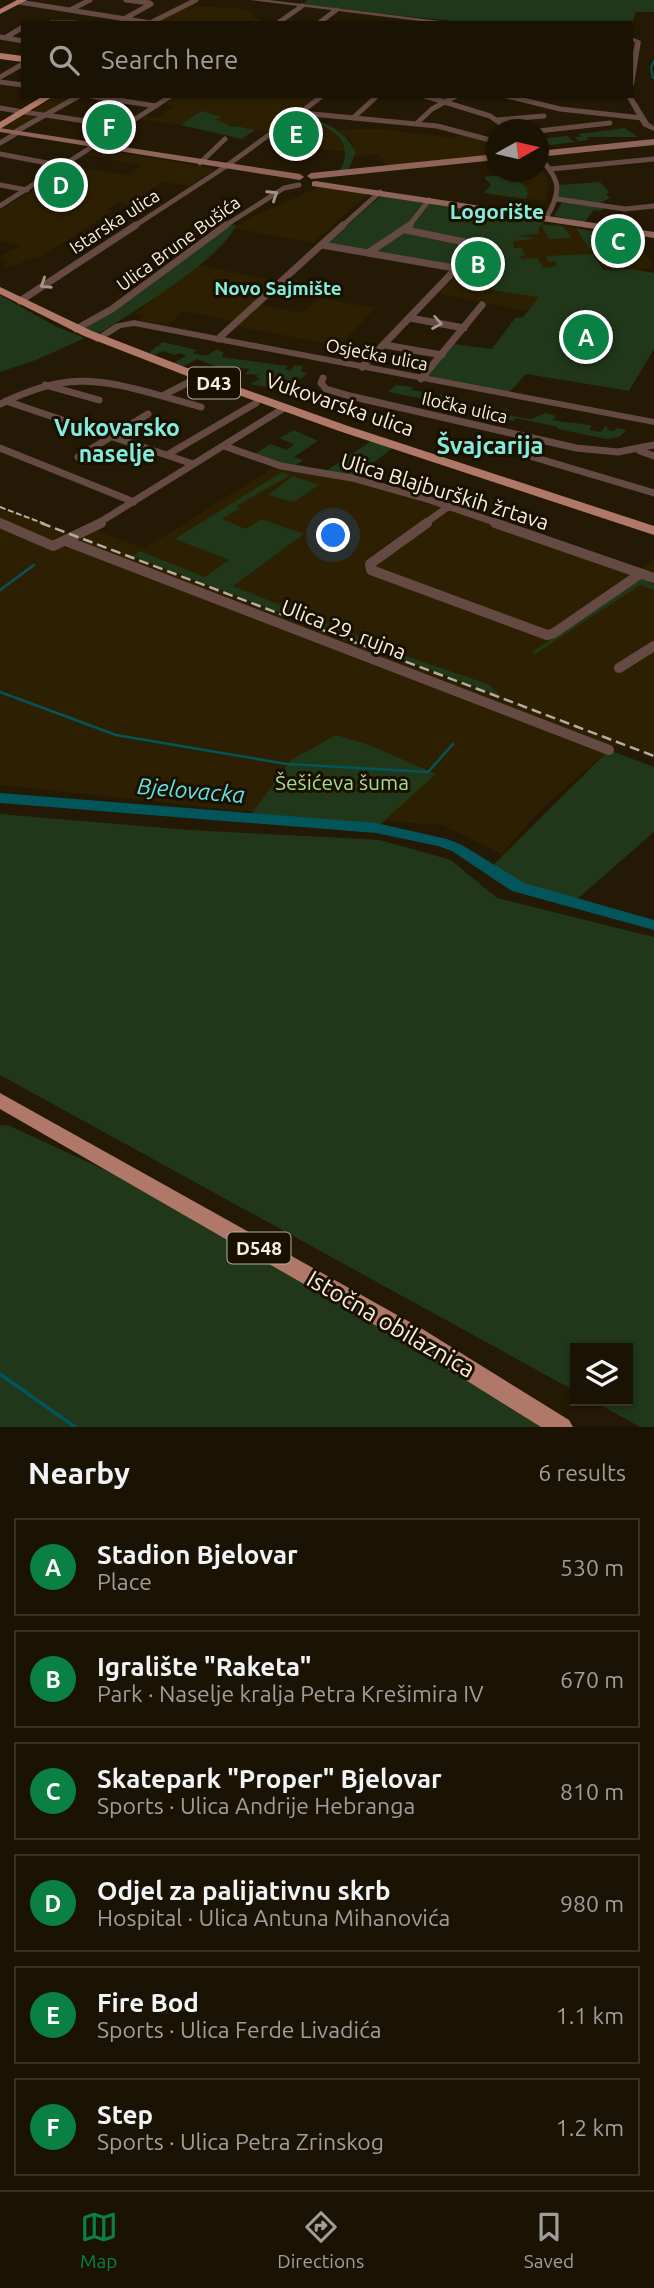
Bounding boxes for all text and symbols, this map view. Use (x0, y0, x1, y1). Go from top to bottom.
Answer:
search box (21, 21, 633, 98)
icon: search (45, 41, 83, 79)
text: Search here (101, 45, 238, 74)
pin: F (86, 101, 132, 153)
pin: E (273, 108, 319, 160)
north arrow (486, 119, 549, 182)
pin: D (38, 159, 84, 211)
street label: Istarska ulica (65, 185, 163, 257)
one-way arrow (266, 190, 279, 203)
street label: Ulica Brune Bušića (112, 192, 244, 294)
district label: Logorište (450, 199, 544, 223)
pin: C (595, 215, 641, 267)
pin: B (455, 238, 501, 290)
one-way arrow (40, 276, 53, 289)
district label: Novo Sajmište (214, 277, 342, 299)
pin: A (563, 311, 609, 363)
one-way arrow (431, 315, 443, 330)
street label: Osječka ulica (324, 334, 430, 374)
street label: Vukovarska ulica (263, 367, 417, 441)
road number: D43 (188, 368, 240, 398)
street label: Iločka ulica (420, 387, 510, 427)
district label: Vukovarsko naselje (54, 415, 180, 466)
district label: Švajcarija (436, 431, 544, 459)
street label: Ulica Blajburških žrtava (338, 448, 552, 534)
your location (316, 518, 350, 552)
street label: Ulica 29. rujna (278, 594, 410, 664)
park label: Šešićeva šuma (275, 770, 409, 794)
water label: Bjelovacka (136, 773, 246, 807)
road number: D548 (228, 1232, 290, 1264)
street label: Istočna obilaznica (302, 1265, 480, 1383)
map controls (570, 1343, 633, 1406)
button: layers (570, 1343, 633, 1406)
text: Nearby (28, 1456, 130, 1490)
text: 6 results (538, 1460, 626, 1485)
text: Stadion Bjelovar (97, 1540, 298, 1569)
text: A (45, 1555, 61, 1580)
text: 530 m (560, 1555, 624, 1580)
text: Place (97, 1569, 152, 1594)
text: Igralište "Raketa" (97, 1652, 311, 1681)
text: B (45, 1667, 61, 1692)
text: 670 m (560, 1667, 624, 1692)
text: Park · Naselje kralja Petra Krešimira IV (97, 1681, 484, 1706)
text: Skatepark "Proper" Bjelovar (97, 1764, 442, 1793)
text: C (46, 1779, 60, 1804)
text: 810 m (560, 1779, 624, 1804)
text: Sports · Ulica Andrije Hebranga (97, 1793, 415, 1818)
text: Odjel za palijativnu skrb (97, 1876, 391, 1905)
text: D (45, 1891, 61, 1916)
text: 980 m (560, 1891, 624, 1916)
text: Hospital · Ulica Antuna Mihanovića (97, 1905, 450, 1930)
text: Fire Bod (97, 1988, 199, 2017)
text: E (46, 2003, 60, 2028)
text: 1.1 km (556, 2003, 624, 2028)
text: Sports · Ulica Ferde Livadića (97, 2017, 382, 2042)
text: Step (97, 2100, 153, 2129)
text: F (47, 2115, 59, 2140)
text: 1.2 km (556, 2115, 624, 2140)
text: Sports · Ulica Petra Zrinskog (97, 2129, 384, 2154)
tab: Map (80, 2208, 118, 2272)
tab: Directions (277, 2208, 364, 2272)
tab: Saved (524, 2208, 574, 2272)

